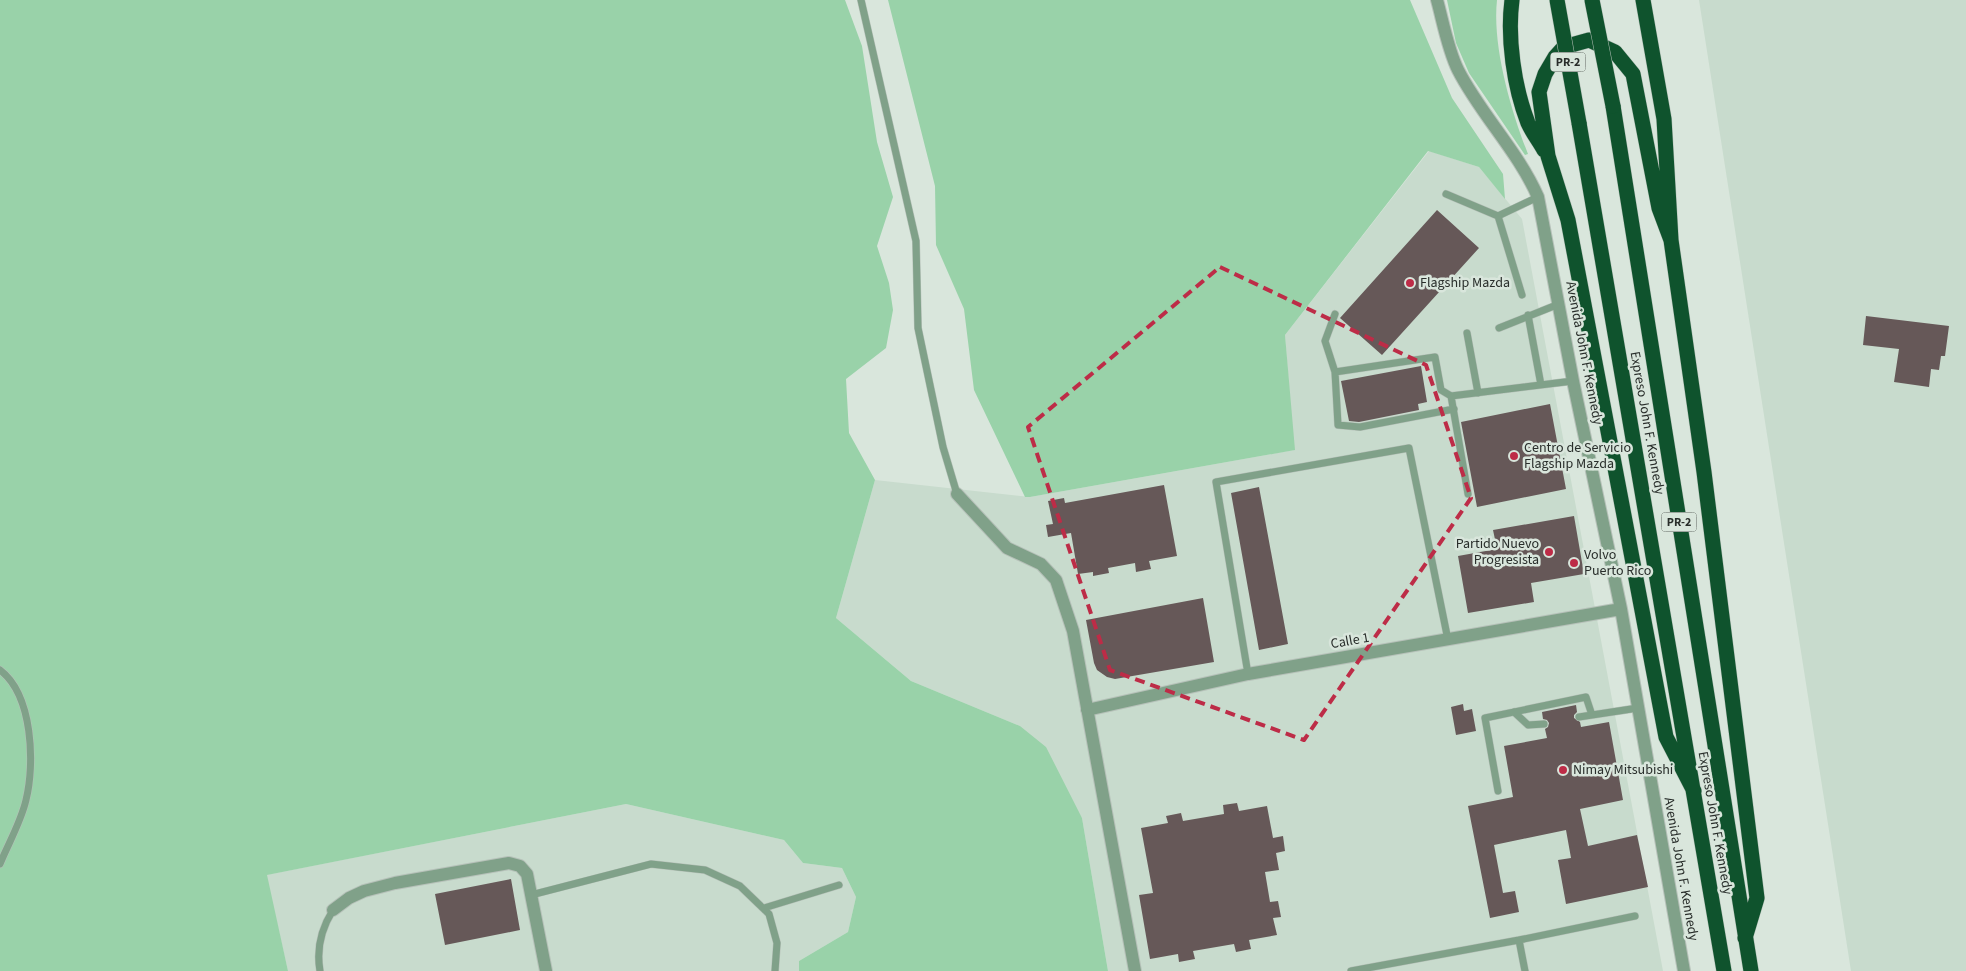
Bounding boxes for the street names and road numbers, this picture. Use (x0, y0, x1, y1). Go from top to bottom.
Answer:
road number: PR-2 (1550, 52, 1586, 72)
street label: Avenida John F. Kennedy (1560, 280, 1608, 427)
street label: Expreso John F. Kennedy (1625, 350, 1670, 497)
road number: PR-2 (1662, 512, 1696, 532)
street label: Calle 1 (1329, 628, 1371, 654)
street label: Expreso John F. Kennedy (1693, 750, 1738, 897)
street label: Avenida John F. Kennedy (1658, 796, 1704, 943)

